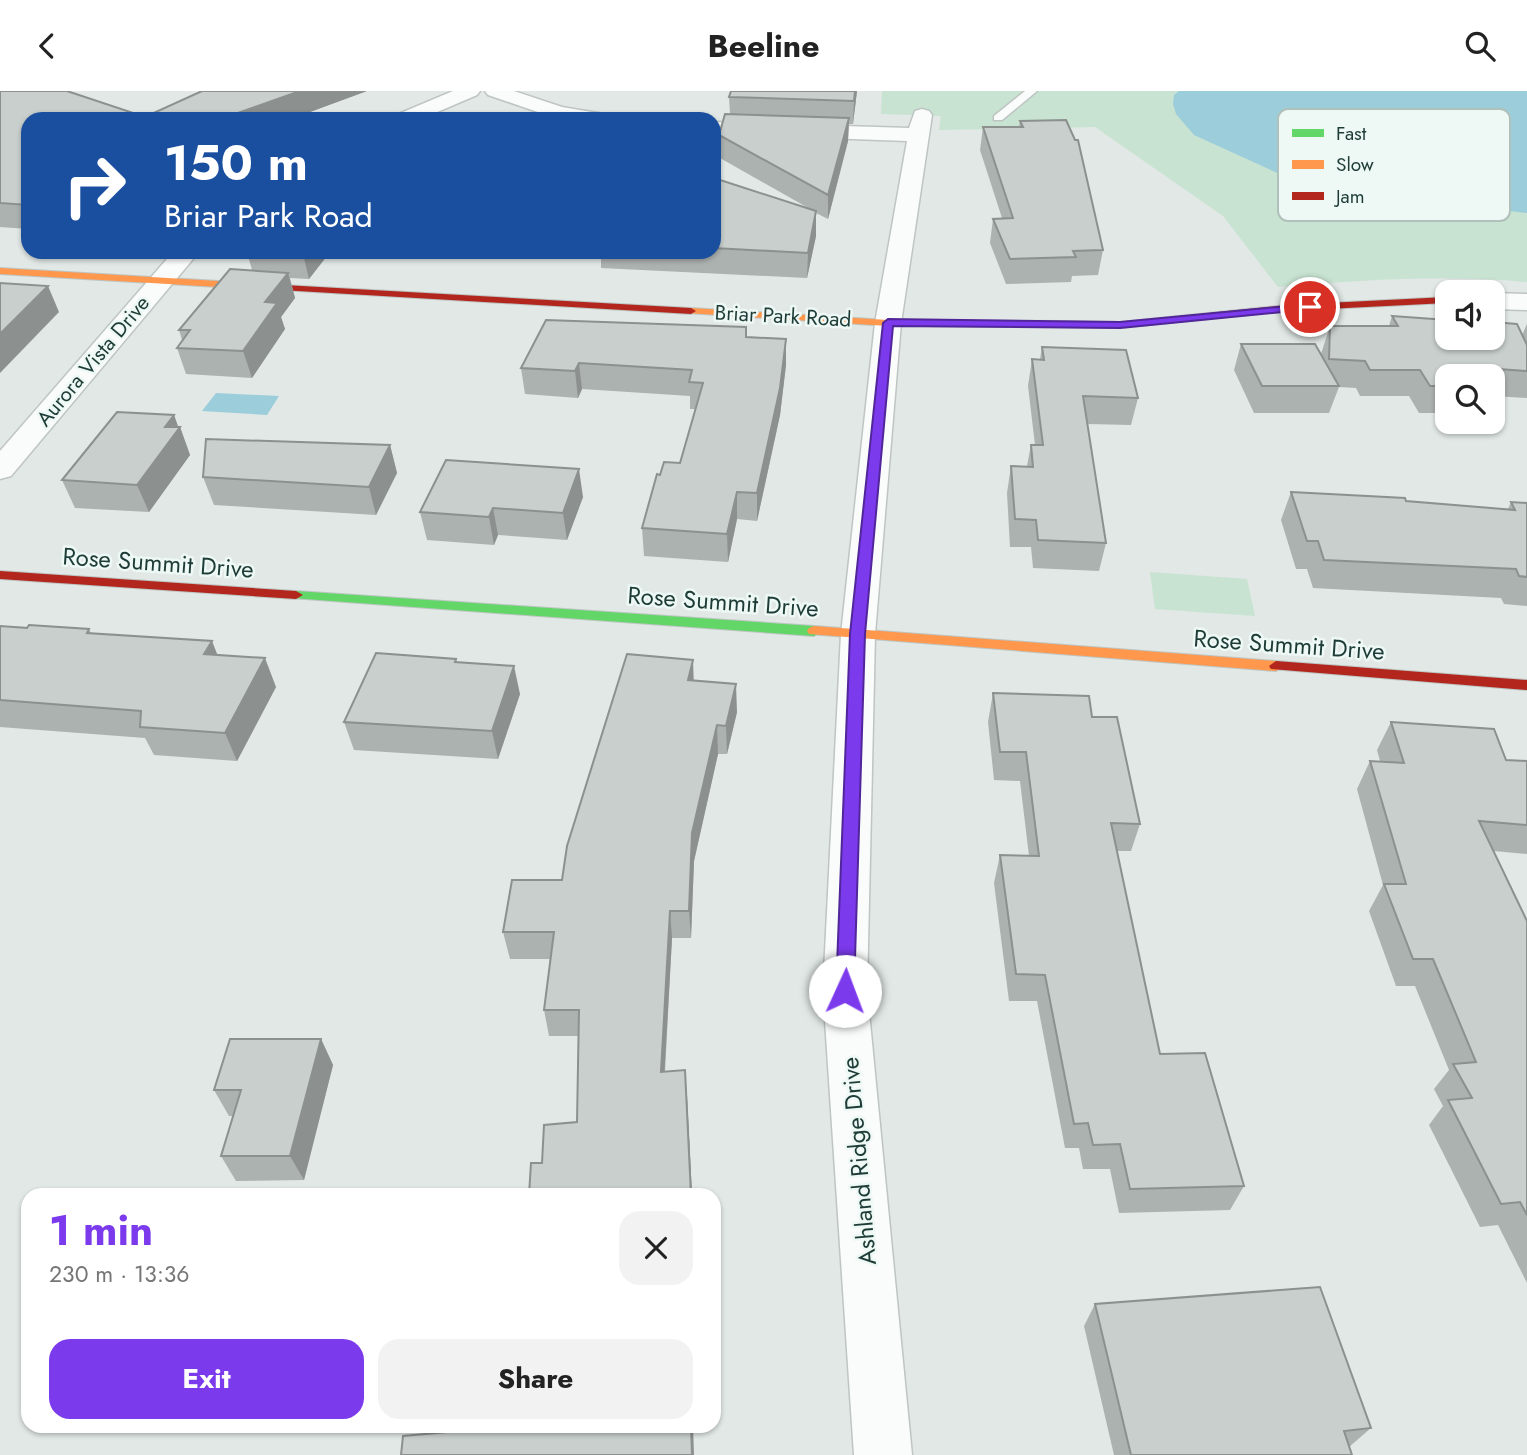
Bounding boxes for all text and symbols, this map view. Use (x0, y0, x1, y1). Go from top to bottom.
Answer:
text: Beeline (707, 23, 820, 69)
icon: back (28, 27, 66, 65)
icon: search (1461, 27, 1499, 65)
legend (1278, 109, 1510, 221)
text: Fast (1336, 120, 1367, 147)
text: 150 m (164, 128, 308, 198)
icon: right (49, 140, 140, 231)
text: Slow (1336, 151, 1374, 178)
text: Jam (1333, 183, 1365, 210)
text: Briar Park Road (164, 193, 373, 239)
pin (1280, 277, 1340, 337)
map controls (1435, 280, 1505, 434)
button: sound (1435, 280, 1505, 350)
icon: arrive (1291, 288, 1329, 326)
street label: Aurora Vista Drive (29, 289, 157, 433)
street label: Briar Park Road (714, 297, 852, 335)
button: search (1435, 364, 1505, 434)
street label: Rose Summit Drive (61, 538, 255, 587)
street label: Rose Summit Drive (626, 577, 820, 626)
street label: Rose Summit Drive (1192, 620, 1386, 669)
position arrow (808, 954, 882, 1028)
street label: Ashland Ridge Drive (832, 1056, 885, 1266)
text: 1 min (49, 1200, 153, 1261)
button: close (619, 1211, 693, 1285)
text: 230 m · 13:36 (49, 1257, 190, 1291)
button: Exit (49, 1339, 364, 1419)
button: Share (378, 1339, 693, 1419)

